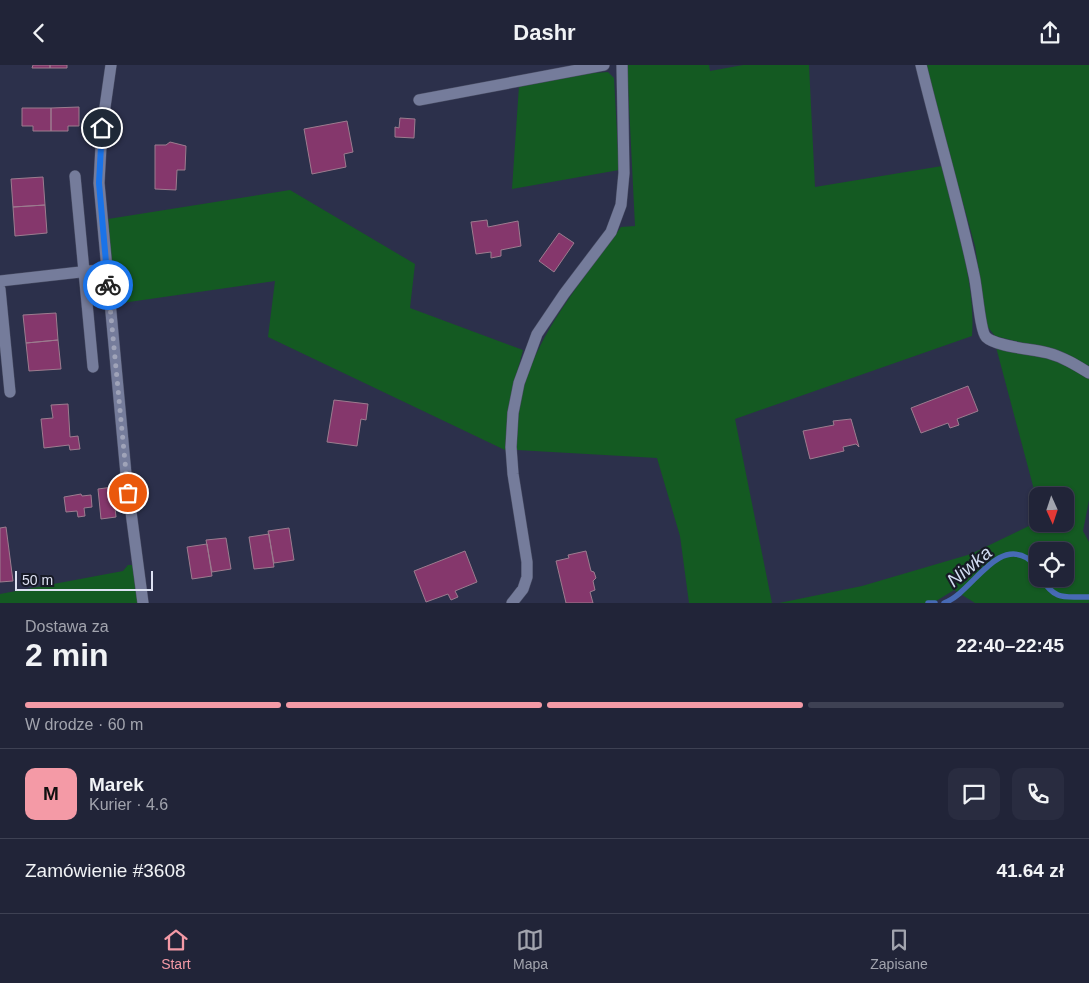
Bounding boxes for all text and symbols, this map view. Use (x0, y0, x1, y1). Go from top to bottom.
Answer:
icon: back (25, 19, 53, 47)
icon: share (1036, 19, 1064, 47)
text: Dashr (513, 20, 576, 45)
pin (81, 107, 123, 149)
icon: home (88, 114, 116, 142)
courier (83, 260, 133, 310)
icon: bike (94, 271, 122, 299)
pin (107, 472, 149, 514)
icon: bag (114, 479, 142, 507)
north arrow (1029, 487, 1074, 533)
map controls (1029, 487, 1074, 587)
water label: Niwka (943, 542, 996, 591)
button: locate (1029, 542, 1074, 587)
scale bar (15, 568, 152, 591)
text: 50 m (22, 572, 53, 588)
text: Dostawa za (25, 618, 109, 635)
text: 22:40–22:45 (956, 635, 1064, 656)
text: 2 min (25, 637, 109, 673)
text: W drodze · 60 m (25, 716, 143, 733)
button: chat (948, 768, 1000, 820)
button: phone (1012, 768, 1064, 820)
text: Marek (89, 774, 144, 795)
text: M (43, 783, 59, 804)
text: Kurier · 4.6 (89, 796, 168, 813)
text: Zamówienie #3608 (25, 860, 186, 881)
text: 41.64 zł (996, 860, 1064, 881)
tab: Start (161, 926, 191, 972)
tab: Mapa (513, 926, 548, 972)
tab: Zapisane (870, 926, 928, 972)

